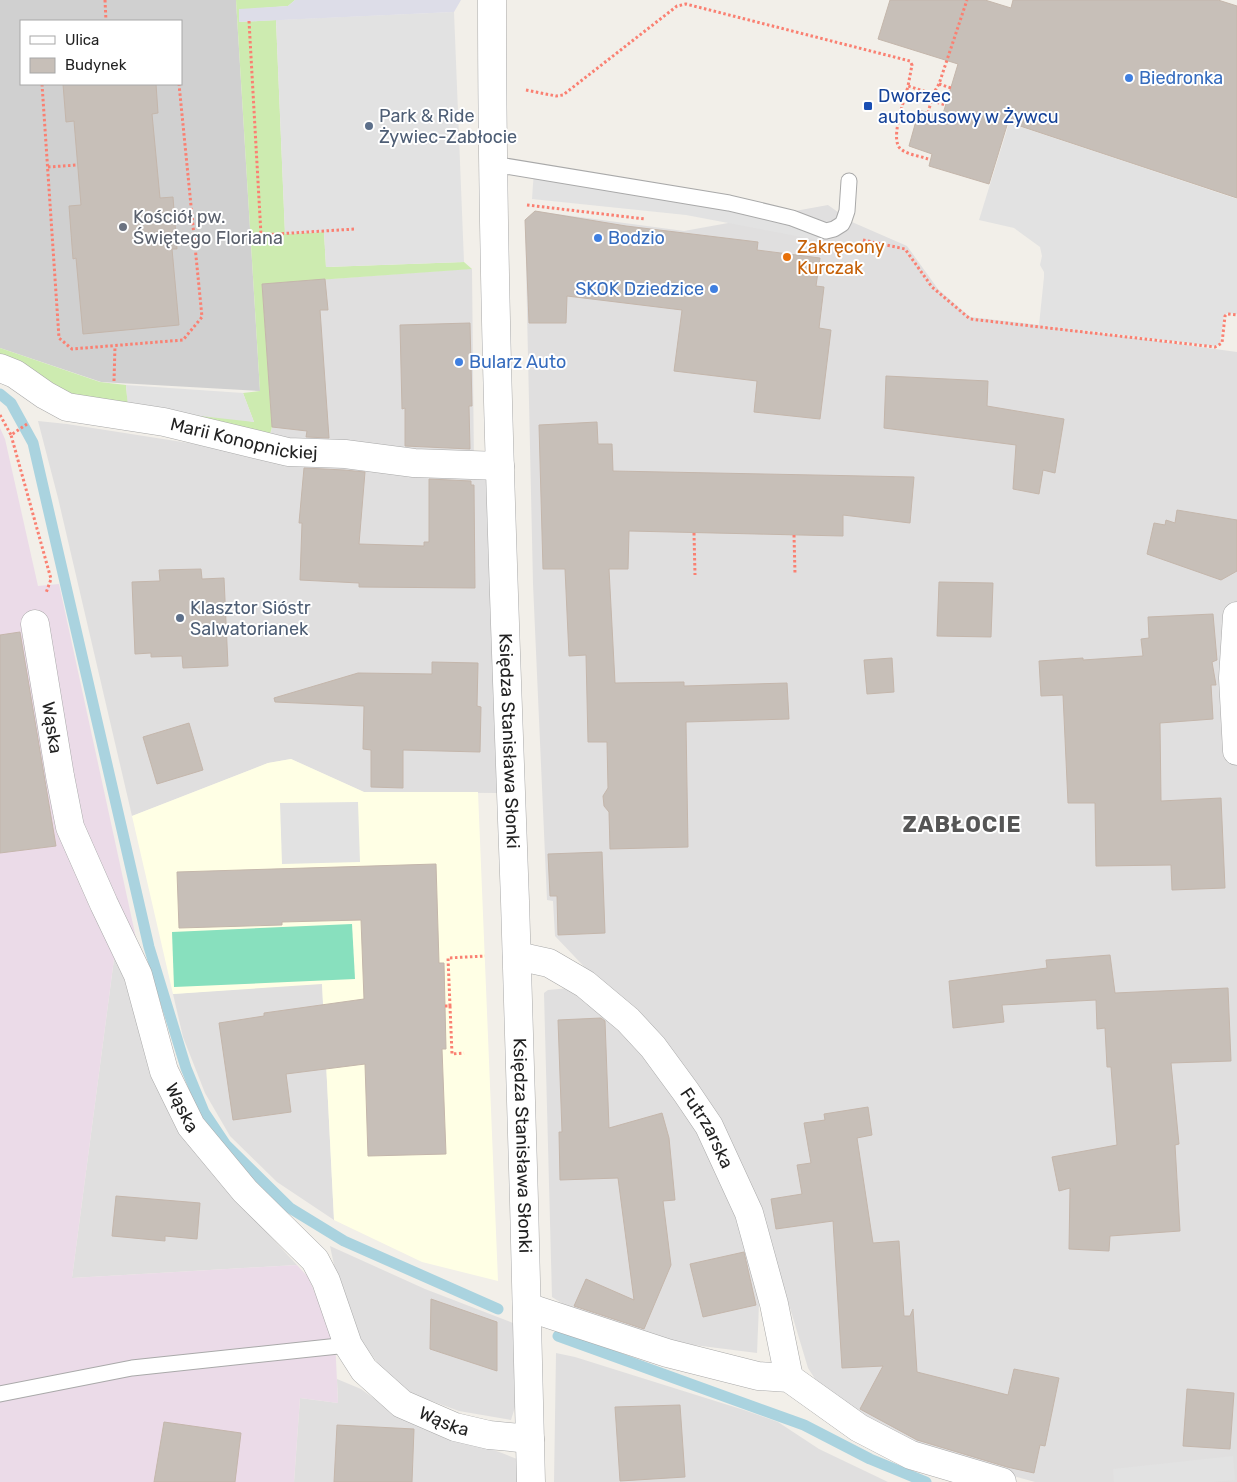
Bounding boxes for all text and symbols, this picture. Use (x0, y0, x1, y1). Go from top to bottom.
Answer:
legend (20, 20, 182, 85)
text: Ulica (65, 31, 99, 49)
text: Budynek (65, 56, 127, 74)
place label: Biedronka (1139, 67, 1223, 89)
marker: Biedronka (1123, 72, 1135, 84)
place label: Dworzec autobusowy w Żywcu (878, 85, 1059, 128)
marker: Dworzec autobusowy w Żywcu (862, 100, 874, 112)
place label: Park & Ride Żywiec-Zabłocie (379, 105, 517, 148)
marker: Park & Ride Żywiec-Zabłocie (363, 120, 375, 132)
place label: Kościół pw. Świętego Floriana (133, 206, 283, 249)
marker: Kościół pw. Świętego Floriana (117, 221, 129, 233)
place label: Bodzio (608, 227, 665, 249)
marker: Bodzio (592, 232, 604, 244)
place label: Zakręcony Kurczak (797, 236, 885, 279)
marker: Zakręcony Kurczak (781, 251, 793, 263)
place label: SKOK Dziedzice (575, 278, 704, 300)
marker: SKOK Dziedzice (708, 283, 720, 295)
place label: Bularz Auto (469, 351, 566, 373)
marker: Bularz Auto (453, 356, 465, 368)
street label: Marii Konopnickiej (168, 413, 318, 464)
place label: Klasztor Sióstr Salwatorianek (190, 597, 311, 640)
marker: Klasztor Sióstr Salwatorianek (174, 612, 186, 624)
street label: Księdza Stanisława Słonki (494, 633, 524, 849)
street label: Wąska (37, 700, 67, 755)
district label: ZABŁOCIE (903, 811, 1021, 838)
street label: Księdza Stanisława Słonki (508, 1037, 536, 1254)
street label: Wąska (161, 1079, 203, 1137)
street label: Futrzarska (675, 1084, 738, 1172)
street label: Wąska (415, 1402, 471, 1441)

